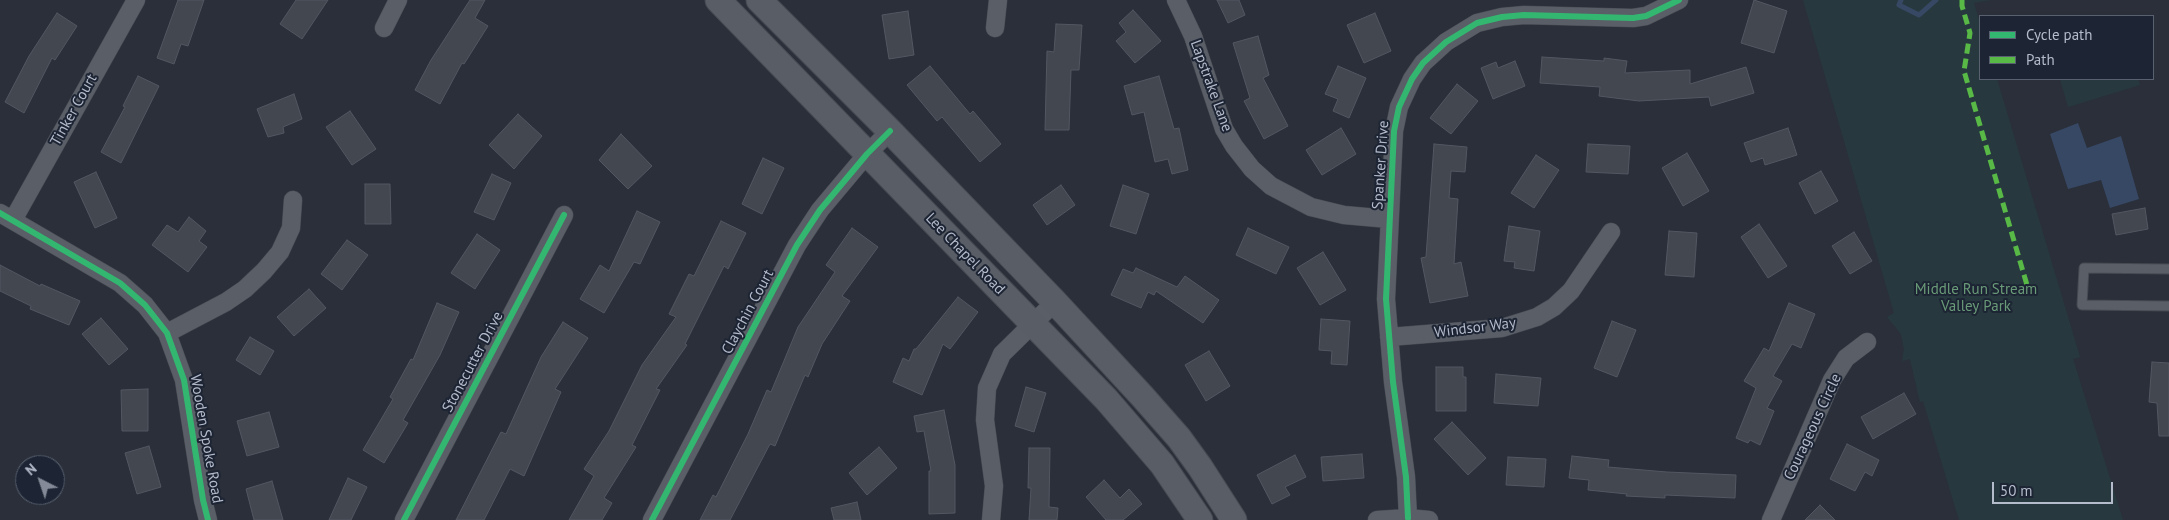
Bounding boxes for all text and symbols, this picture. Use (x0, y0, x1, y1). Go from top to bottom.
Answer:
legend (1979, 15, 2154, 80)
text: Cycle path (2026, 25, 2092, 44)
street label: Lapstrake Lane (1186, 38, 1236, 134)
text: Path (2026, 50, 2055, 69)
street label: Tinker Court (47, 71, 101, 149)
street label: Spanker Drive (1369, 120, 1393, 210)
street label: Lee Chapel Road (922, 210, 1008, 298)
street label: Claychin Court (718, 267, 778, 357)
park label: Middle Run Stream Valley Park (1915, 281, 2037, 316)
street label: Stonecutter Drive (439, 308, 507, 416)
street label: Windsor Way (1433, 314, 1517, 342)
street label: Courageous Circle (1781, 371, 1845, 483)
street label: Wooden Spoke Road (186, 373, 226, 505)
north arrow (15, 455, 65, 505)
text: N (21, 460, 40, 479)
scale bar (1994, 472, 2115, 504)
text: 50 m (2000, 481, 2033, 500)

